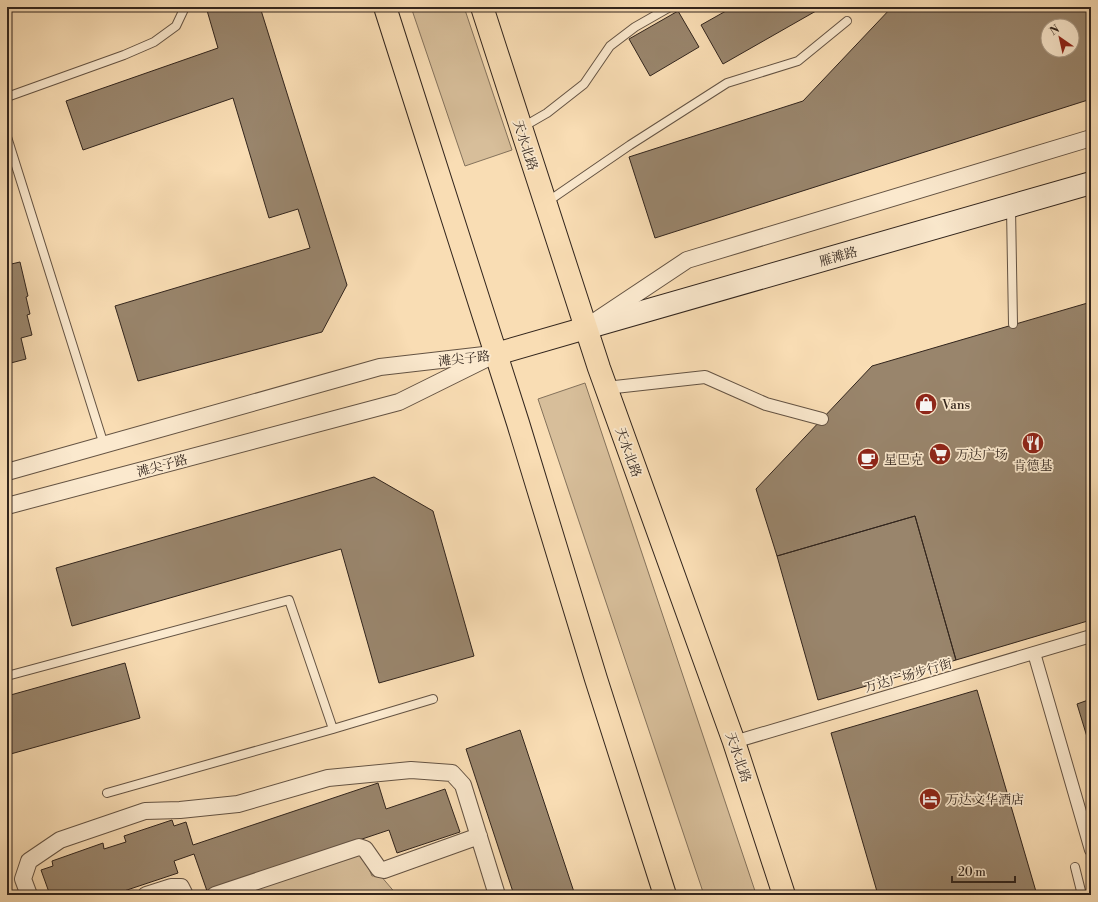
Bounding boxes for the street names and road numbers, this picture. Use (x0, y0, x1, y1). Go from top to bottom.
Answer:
street label: 天水北路 (509, 118, 541, 173)
street label: 雁滩路 (817, 244, 859, 270)
street label: 滩尖子路 (437, 348, 491, 370)
street label: 天水北路 (612, 425, 644, 480)
street label: 滩尖子路 (135, 452, 189, 480)
street label: 万达广场步行街 (862, 656, 954, 696)
street label: 天水北路 (722, 730, 754, 785)

